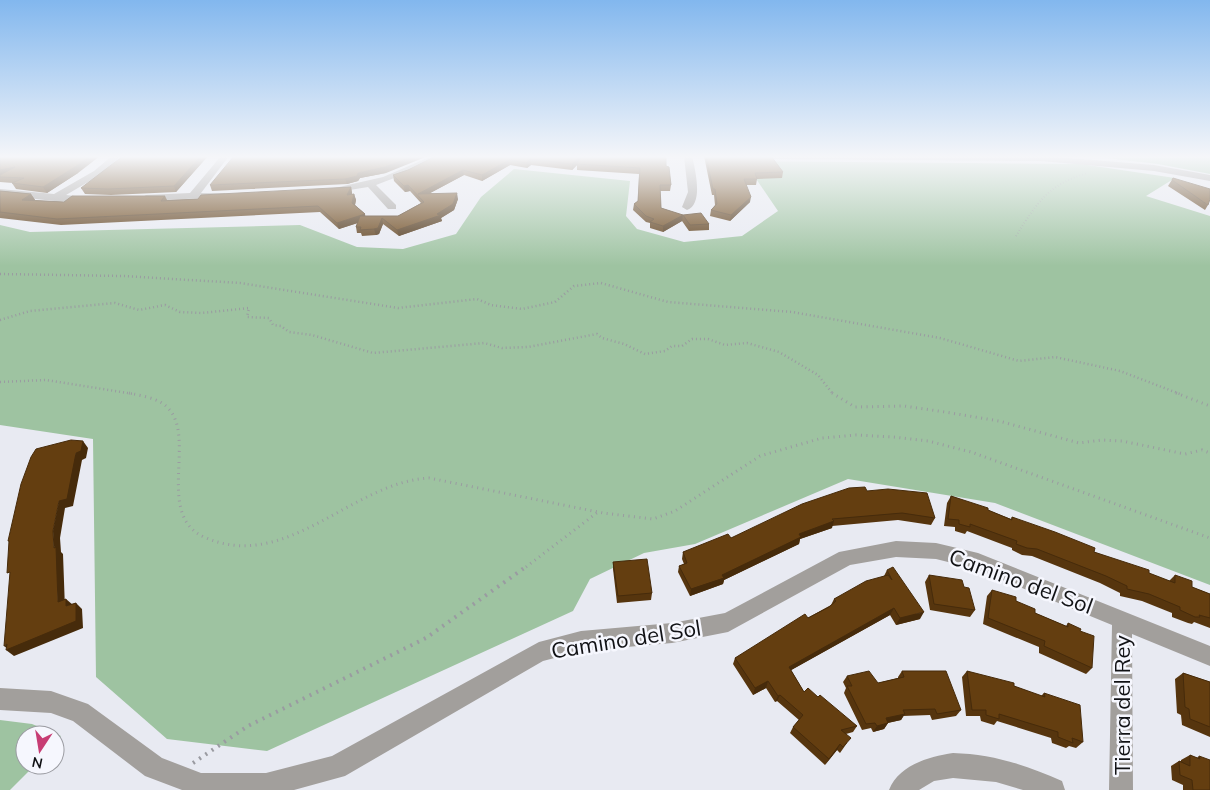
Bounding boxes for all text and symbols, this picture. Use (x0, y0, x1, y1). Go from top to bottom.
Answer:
street label: Camino del Sol (945, 542, 1097, 620)
street label: Camino del Sol (549, 613, 703, 665)
street label: Tierra del Rey (1108, 635, 1136, 775)
north arrow (15, 725, 65, 775)
text: N (30, 753, 44, 773)

